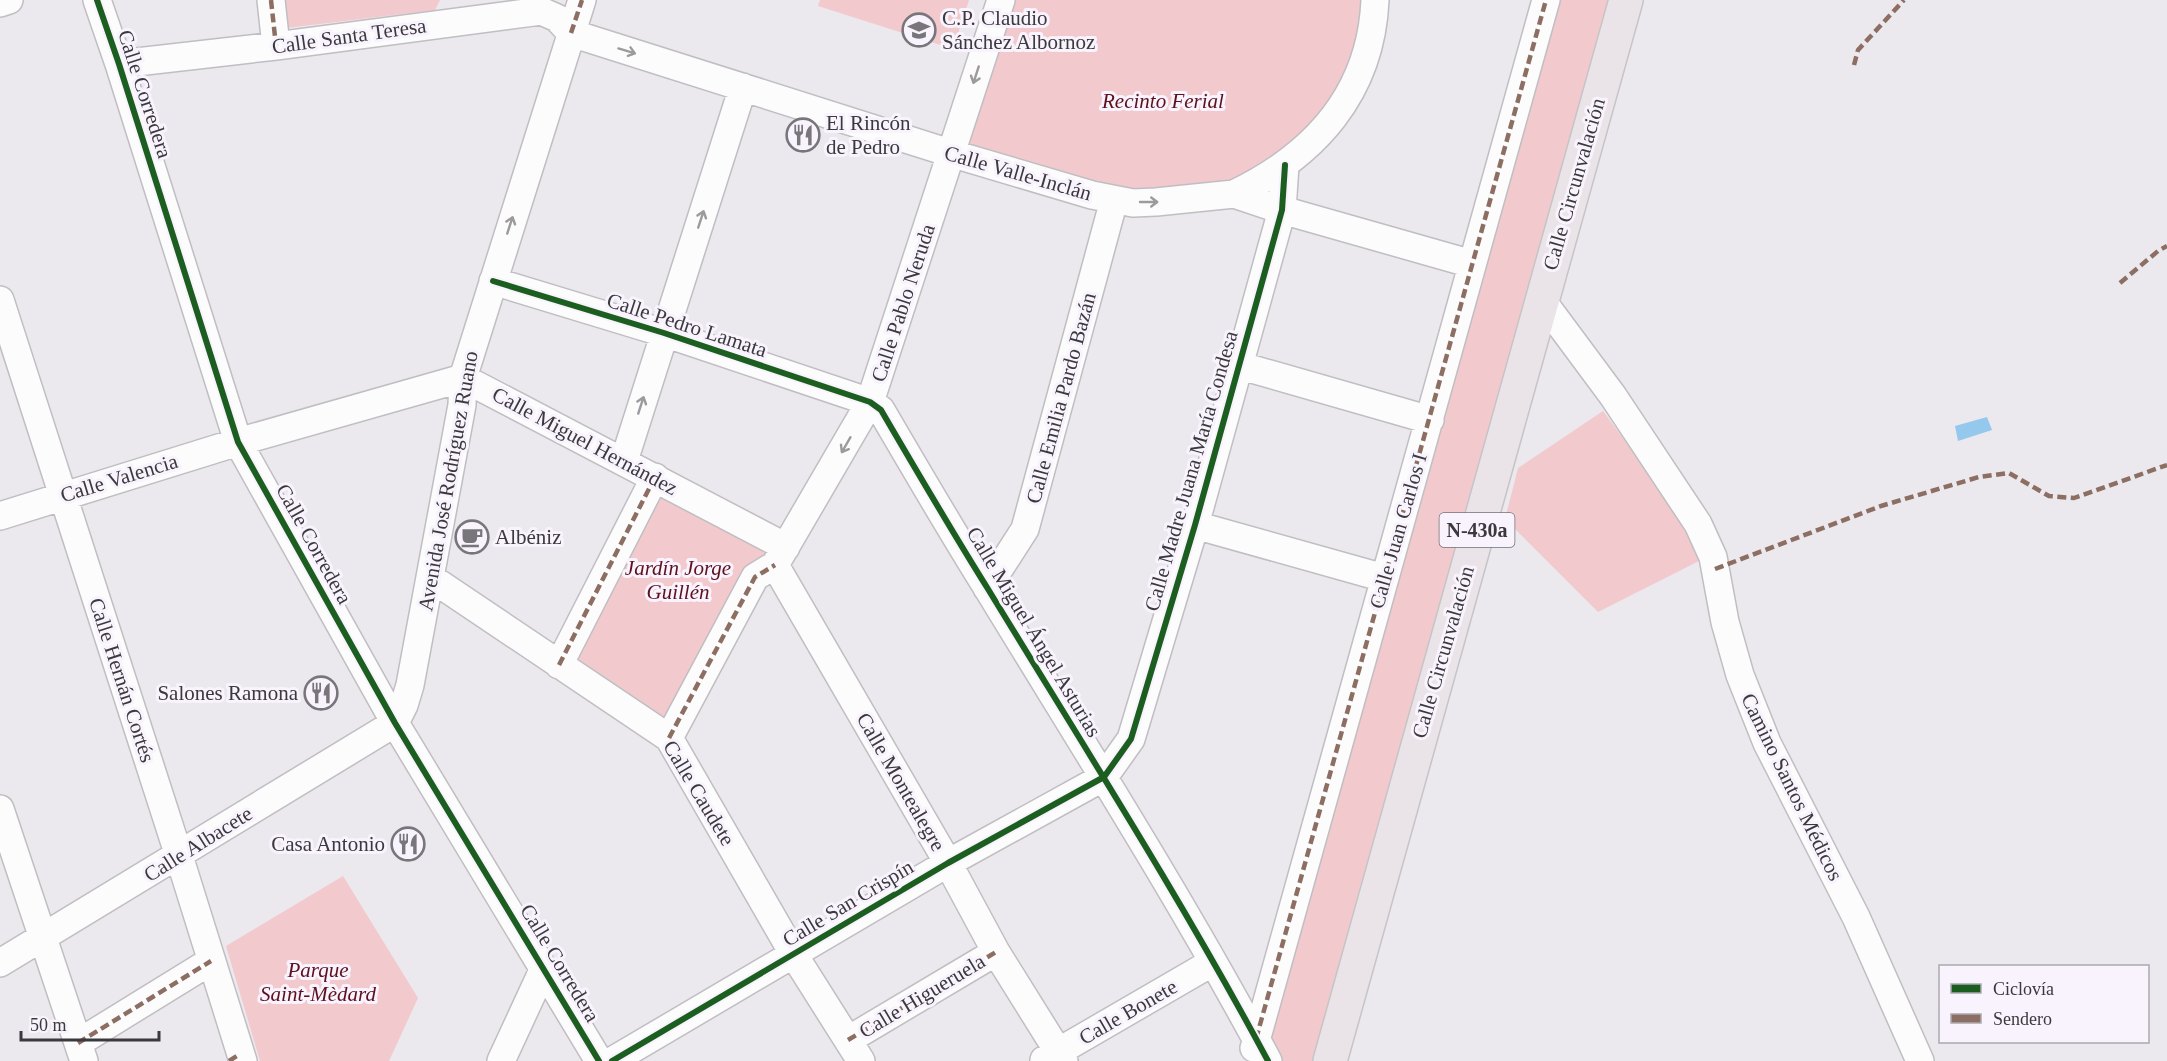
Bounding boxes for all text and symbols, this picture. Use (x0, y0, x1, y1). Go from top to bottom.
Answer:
place label: C.P. Claudio Sánchez Albornoz (942, 6, 1095, 54)
school or university icon: C.P. Claudio Sánchez Albornoz (901, 12, 937, 48)
street label: Calle Santa Teresa (270, 13, 428, 59)
street label: Calle Corredera (113, 27, 177, 162)
one-way arrow (617, 46, 636, 57)
one-way arrow (969, 65, 980, 84)
park label: Recinto Ferial (1101, 89, 1224, 113)
street label: Calle Circunvalación (1538, 95, 1610, 273)
place label: El Rincón de Pedro (826, 111, 911, 159)
restaurant icon: El Rincón de Pedro (785, 117, 821, 153)
street label: Calle Valle-Inclán (942, 141, 1095, 206)
one-way arrow (1138, 197, 1158, 208)
one-way arrow (696, 210, 707, 229)
one-way arrow (505, 216, 516, 235)
street label: Calle Pablo Neruda (866, 220, 940, 385)
street label: Calle Pedro Lamata (604, 288, 771, 362)
street label: Calle Emilia Pardo Bazán (1021, 289, 1101, 506)
street label: Calle Madre Juana María Condesa (1139, 327, 1243, 614)
street label: Avenida José Rodríguez Ruano (413, 349, 483, 613)
street label: Calle Miguel Hernández (488, 382, 682, 500)
one-way arrow (637, 396, 648, 415)
one-way arrow (839, 436, 851, 453)
street label: Calle Valencia (57, 449, 181, 507)
street label: Calle Juan Carlos I (1364, 451, 1432, 611)
street label: Calle Corredera (271, 480, 357, 609)
road number: N-430a (1440, 513, 1514, 547)
cafe icon: Albéniz (454, 519, 490, 555)
street label: Calle Miguel Ángel Asturias (962, 523, 1106, 741)
place label: Albéniz (495, 525, 561, 549)
park label: Jardín Jorge Guillén (625, 556, 731, 604)
street label: Calle Circunvalación (1407, 563, 1479, 741)
street label: Calle Hernán Cortés (84, 595, 160, 765)
restaurant icon: Salones Ramona (303, 675, 339, 711)
place label: Salones Ramona (157, 681, 299, 705)
street label: Camino Santos Médicos (1736, 689, 1848, 885)
street label: Calle Montealegre (852, 709, 950, 855)
street label: Calle Caudete (658, 736, 740, 850)
street label: Calle Albacete (139, 801, 257, 887)
restaurant icon: Casa Antonio (390, 826, 426, 862)
place label: Casa Antonio (271, 832, 385, 856)
street label: Calle San Crispín (778, 854, 918, 951)
street label: Calle Corredera (515, 900, 605, 1027)
street label: Calle Higueruela (855, 949, 990, 1043)
park label: Parque Saint-Mèdard (260, 958, 376, 1006)
legend (1939, 965, 2149, 1043)
street label: Calle Bonete (1075, 974, 1181, 1050)
text: Ciclovía (1993, 979, 2054, 999)
scale bar (21, 1004, 159, 1042)
text: Sendero (1993, 1009, 2052, 1029)
text: 50 m (30, 1015, 67, 1035)

